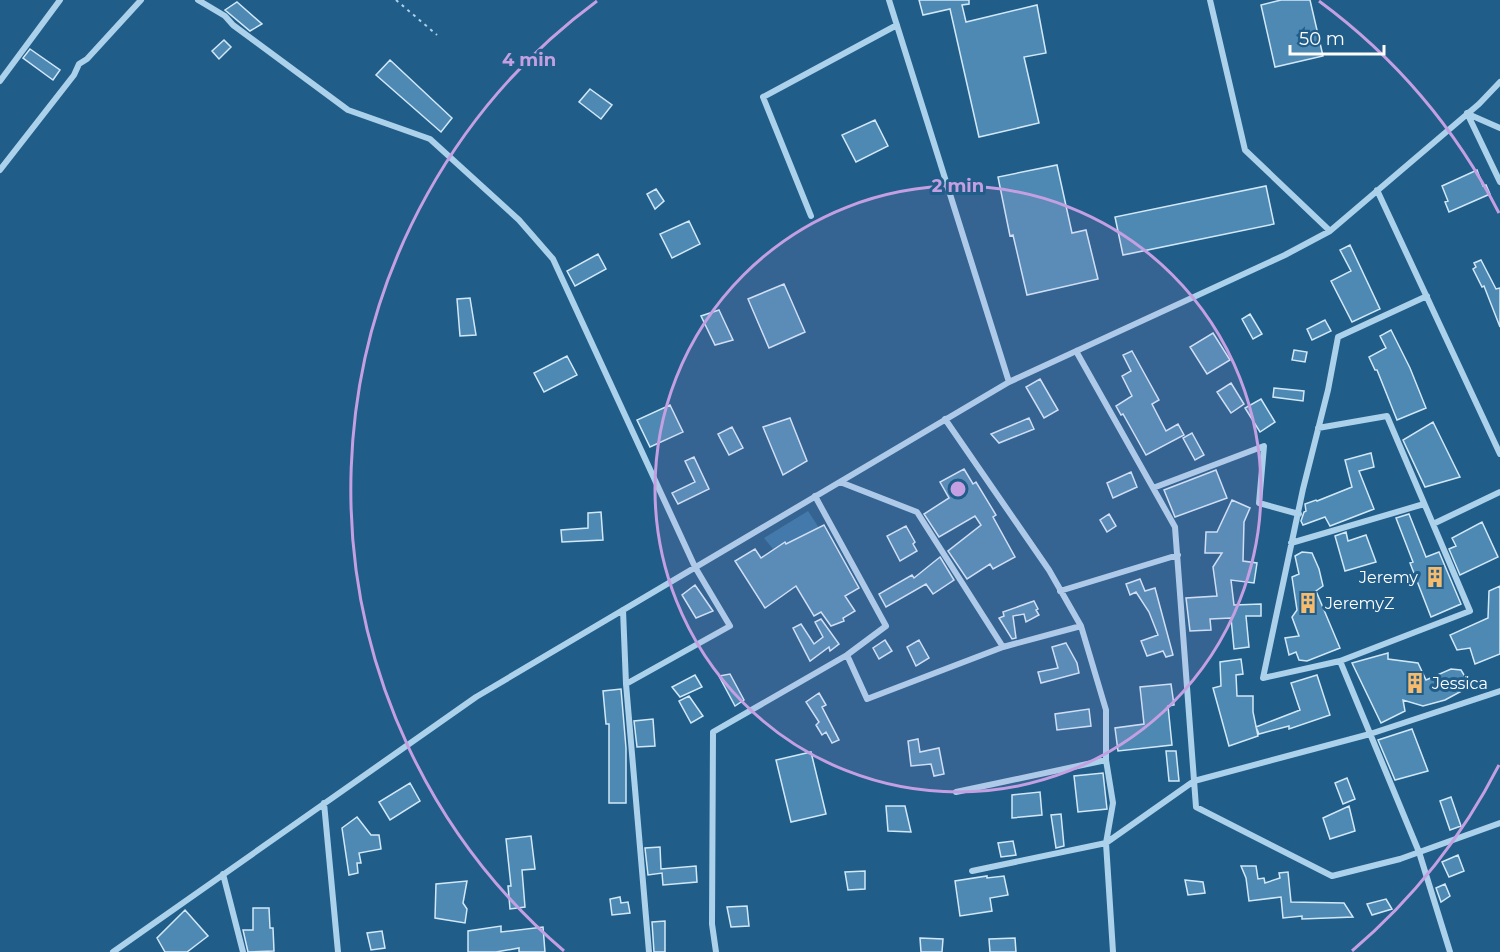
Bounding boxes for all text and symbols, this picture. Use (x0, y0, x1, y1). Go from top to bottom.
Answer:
scale bar (1290, 18, 1384, 56)
text: 50 m (1299, 28, 1345, 50)
text: 4 min (502, 49, 556, 71)
text: 2 min (932, 175, 984, 197)
centre of rings (948, 479, 968, 499)
building icon: Jeremy (1423, 565, 1447, 589)
place label: Jeremy (1358, 568, 1418, 587)
building icon: JeremyZ (1296, 591, 1320, 615)
place label: JeremyZ (1324, 594, 1394, 613)
building icon: Jessica (1403, 671, 1427, 695)
place label: Jessica (1431, 674, 1488, 693)

